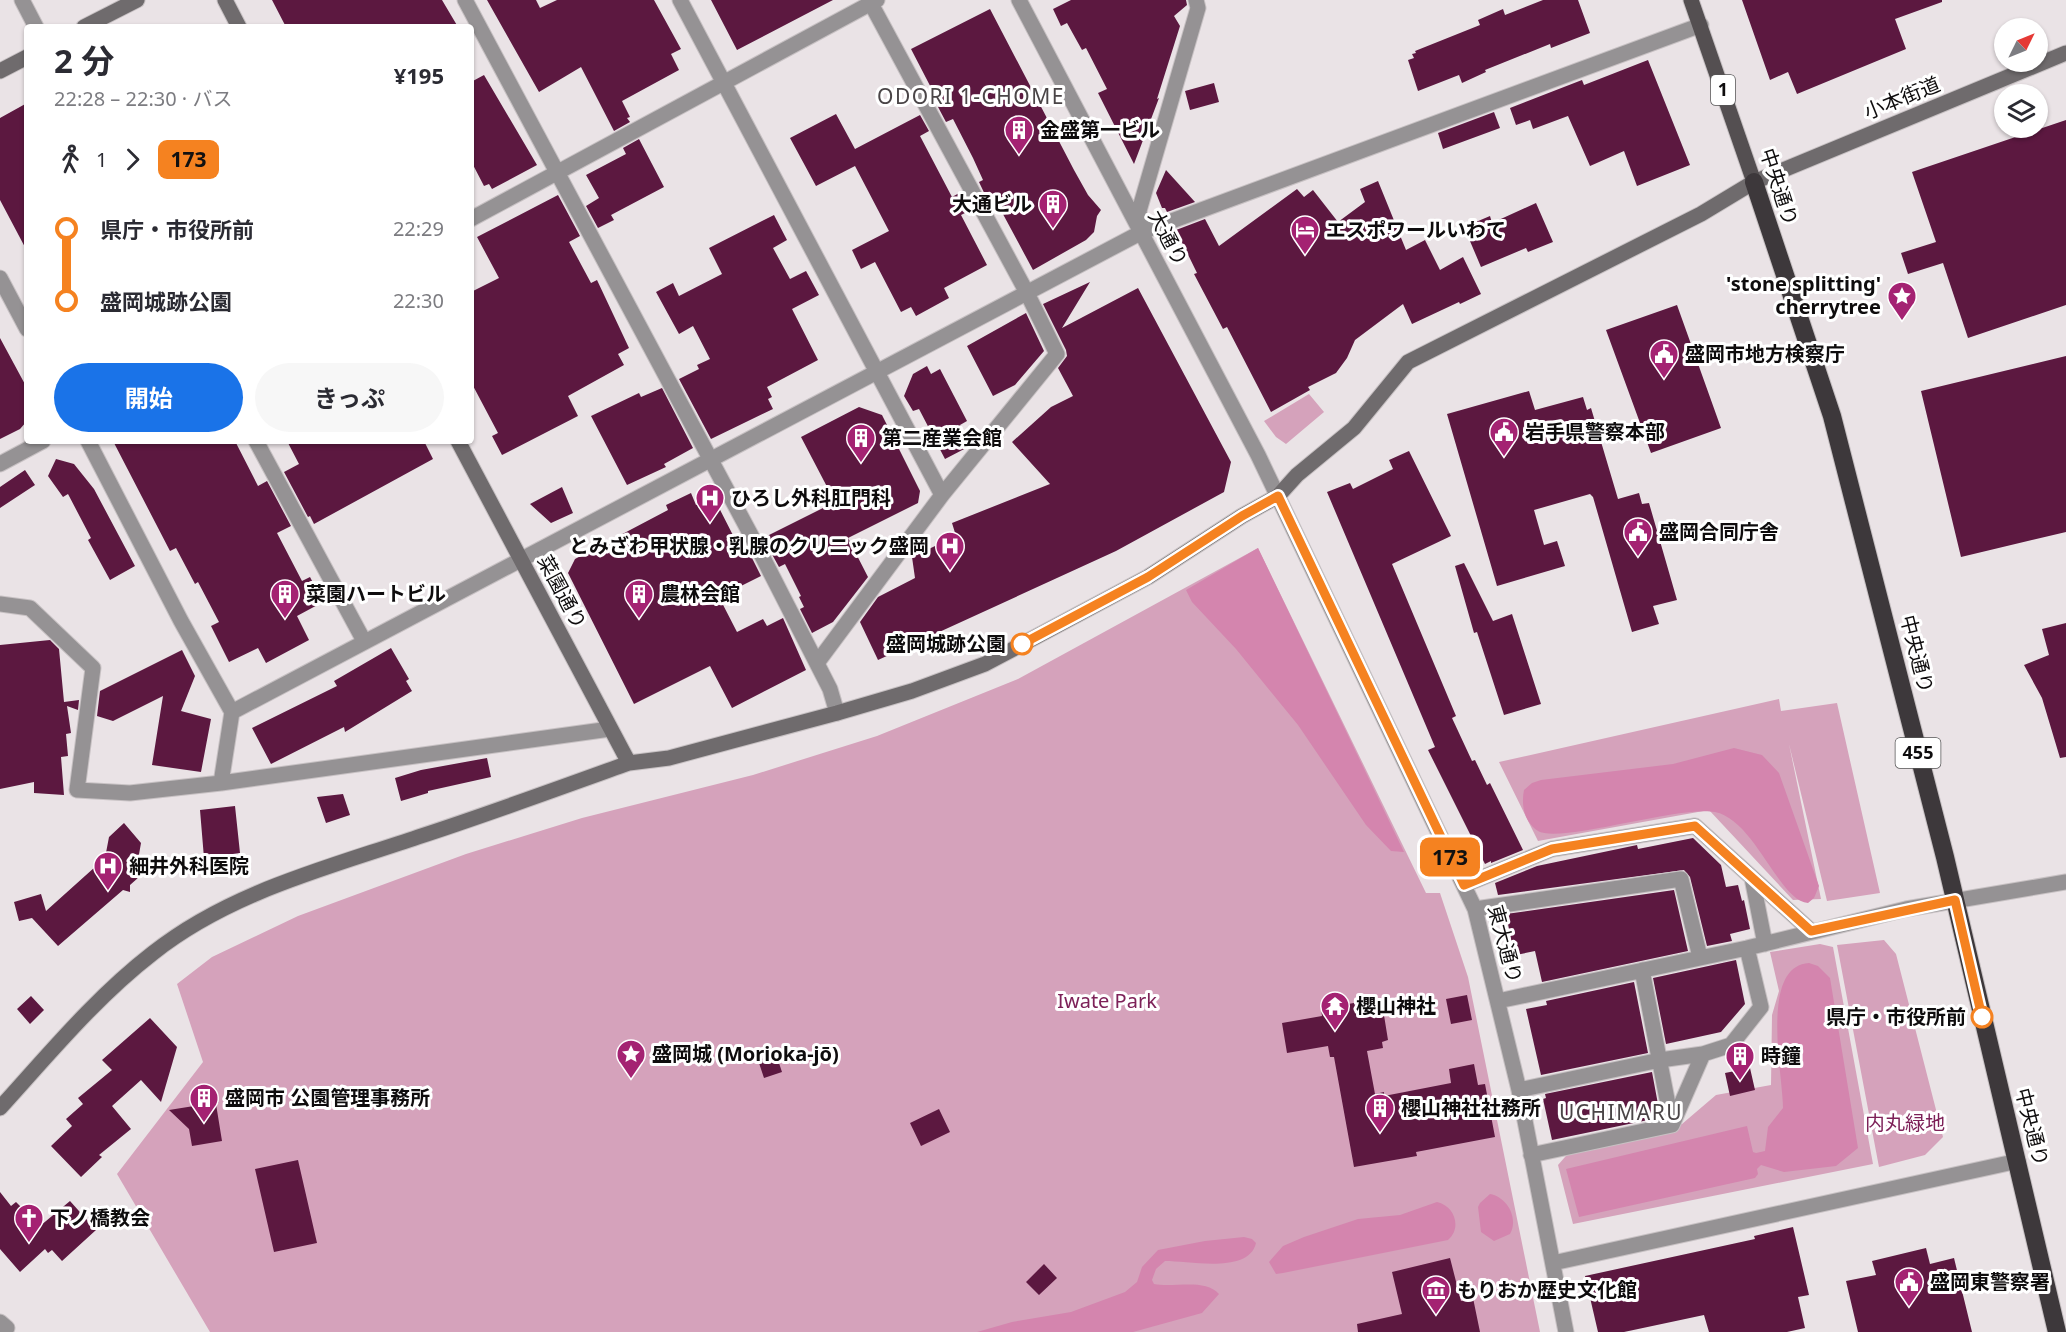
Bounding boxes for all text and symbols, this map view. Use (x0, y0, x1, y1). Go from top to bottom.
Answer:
north arrow (1994, 18, 2048, 72)
map controls (1994, 18, 2048, 138)
text: 2 分 (54, 38, 114, 83)
text: ¥195 (394, 60, 444, 90)
street label: 小本街道 (1860, 70, 1944, 125)
road number: 1 (1711, 75, 1735, 105)
district label: ODORI 1-CHOME (877, 82, 1065, 110)
button: layers (1994, 84, 2048, 138)
text: 22:28 – 22:30 · バス (54, 85, 232, 112)
building icon: 金盛第一ビル (1003, 114, 1035, 156)
place label: 金盛第一ビル (1040, 116, 1160, 143)
icon: walk (54, 143, 87, 176)
icon: forward (116, 143, 149, 176)
text: 173 (170, 145, 207, 173)
street label: 中央通り (1754, 145, 1805, 229)
text: 1 (96, 146, 107, 173)
building icon: 大通ビル (1037, 188, 1069, 230)
place label: 大通ビル (952, 190, 1032, 217)
street label: 大通り (1142, 205, 1194, 271)
text: 県庁・市役所前 (100, 214, 254, 244)
hotel icon: エスポワールいわて (1289, 214, 1321, 256)
text: 22:29 (393, 215, 444, 242)
place label: エスポワールいわて (1326, 216, 1506, 243)
place label: 'stone splitting' cherrytree (1726, 270, 1881, 320)
place icon: 'stone splitting' cherrytree (1886, 280, 1918, 322)
text: 盛岡城跡公園 (100, 286, 232, 316)
text: 22:30 (393, 287, 444, 314)
public building icon: 盛岡市地方検察庁 (1648, 338, 1680, 380)
place label: 盛岡市地方検察庁 (1685, 340, 1845, 367)
button: 開始 (54, 363, 243, 432)
button: きっぷ (255, 363, 444, 432)
public building icon: 岩手県警察本部 (1488, 416, 1520, 458)
place label: 岩手県警察本部 (1525, 418, 1665, 445)
building icon: 第二産業会館 (845, 422, 877, 464)
place label: 第二産業会館 (882, 424, 1002, 451)
hospital icon: ひろし外科肛門科 (694, 482, 726, 524)
place label: ひろし外科肛門科 (731, 484, 891, 511)
public building icon: 盛岡合同庁舎 (1622, 516, 1654, 558)
place label: 盛岡合同庁舎 (1659, 518, 1779, 545)
hospital icon: とみざわ甲状腺・乳腺のクリニック盛岡 (934, 530, 966, 572)
place label: とみざわ甲状腺・乳腺のクリニック盛岡 (569, 532, 929, 559)
street label: 菜園通り (532, 550, 593, 633)
building icon: 菜園ハートビル (269, 578, 301, 620)
building icon: 農林会館 (623, 578, 655, 620)
place label: 菜園ハートビル (306, 580, 446, 607)
place label: 農林会館 (660, 580, 740, 607)
street label: 中央通り (1895, 612, 1940, 696)
place label: 盛岡城跡公園 (886, 630, 1006, 657)
marker: 盛岡城跡公園 (1011, 633, 1033, 655)
road number: 455 (1896, 738, 1940, 768)
line badge: 173 (1416, 838, 1484, 876)
text: 173 (1432, 843, 1468, 871)
hospital icon: 細井外科医院 (92, 850, 124, 892)
place label: 細井外科医院 (129, 852, 249, 879)
street label: 東大通り (1482, 902, 1529, 986)
park label: Iwate Park (1057, 987, 1157, 1014)
temple icon: 櫻山神社 (1319, 990, 1351, 1032)
place label: 櫻山神社 (1356, 992, 1436, 1019)
place label: 県庁・市役所前 (1826, 1003, 1966, 1030)
marker: 県庁・市役所前 (1971, 1006, 1993, 1028)
place icon: 盛岡城 (Morioka-jō) (615, 1038, 647, 1080)
place label: 盛岡城 (Morioka-jō) (652, 1040, 839, 1067)
building icon: 時鐘 (1724, 1040, 1756, 1082)
place label: 時鐘 (1761, 1042, 1801, 1069)
building icon: 盛岡市 公園管理事務所 (188, 1082, 220, 1124)
place label: 盛岡市 公園管理事務所 (225, 1084, 430, 1111)
street label: 中央通り (2010, 1085, 2055, 1169)
building icon: 櫻山神社社務所 (1364, 1092, 1396, 1134)
place label: 櫻山神社社務所 (1401, 1094, 1541, 1121)
district label: UCHIMARU (1559, 1098, 1683, 1126)
park label: 内丸緑地 (1865, 1109, 1945, 1136)
church icon: 下ノ橋教会 (13, 1202, 45, 1244)
place label: 下ノ橋教会 (50, 1204, 150, 1231)
public building icon: 盛岡東警察署 (1893, 1266, 1925, 1308)
place label: 盛岡東警察署 (1930, 1268, 2050, 1295)
museum icon: もりおか歴史文化館 (1420, 1274, 1452, 1316)
place label: もりおか歴史文化館 (1457, 1276, 1637, 1303)

